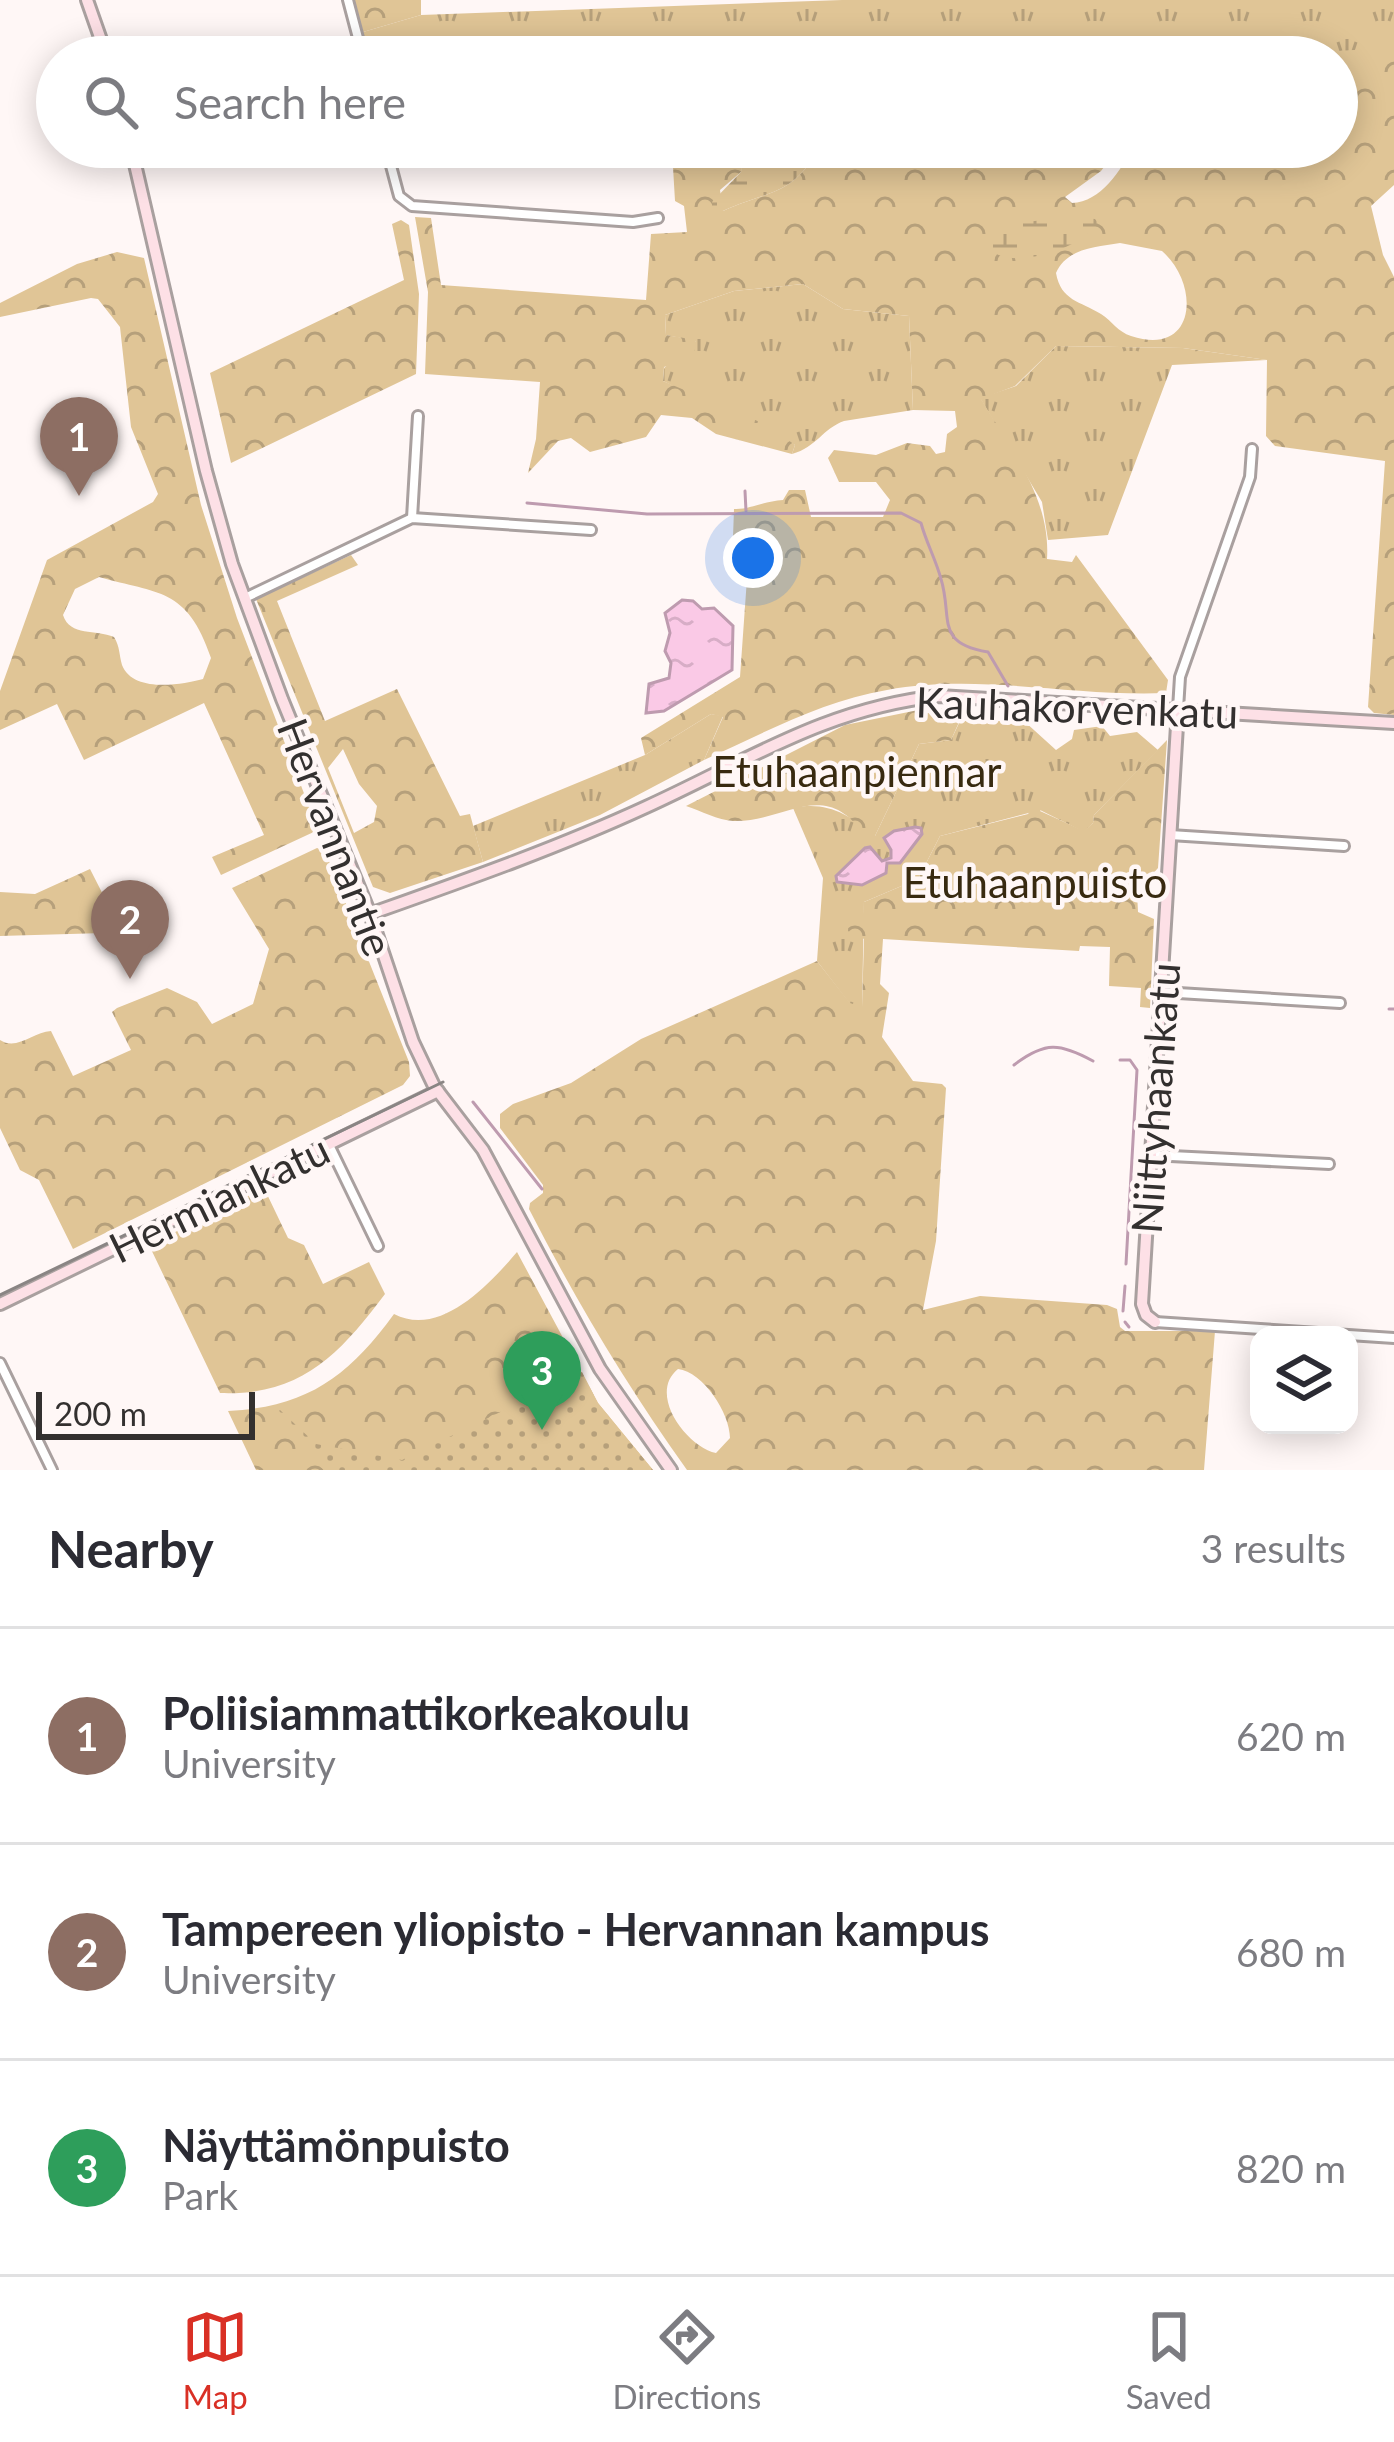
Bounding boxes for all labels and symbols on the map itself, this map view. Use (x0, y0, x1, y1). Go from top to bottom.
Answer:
pin: 1 (40, 397, 118, 496)
your location (723, 528, 783, 588)
street label: Kauhakorvenkatu (915, 676, 1239, 738)
street label: Hervannantie (268, 711, 404, 963)
park label: Etuhaanpiennar (712, 746, 1002, 796)
park label: Etuhaanpuisto (903, 857, 1167, 907)
pin: 2 (91, 880, 169, 979)
street label: Niittyhaankatu (1121, 961, 1189, 1235)
street label: Hermiankatu (101, 1123, 337, 1273)
pin: 3 (503, 1331, 581, 1430)
scale bar (36, 1386, 255, 1439)

